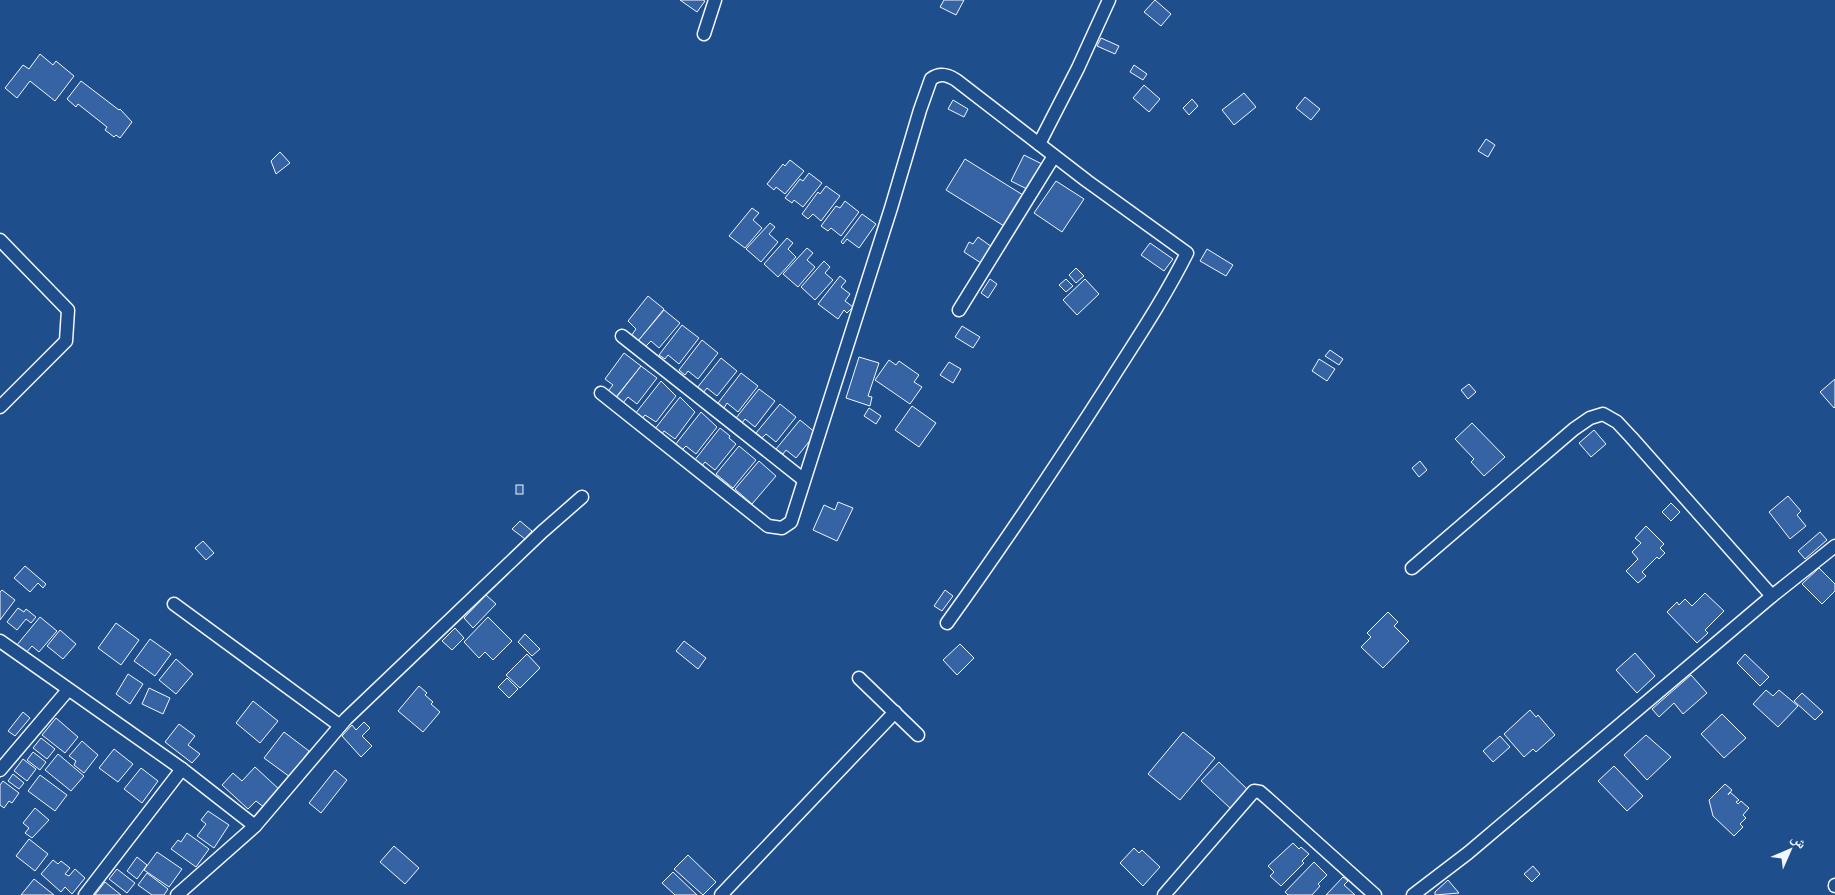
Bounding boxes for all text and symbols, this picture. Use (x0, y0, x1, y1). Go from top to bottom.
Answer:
north arrow (1765, 825, 1815, 875)
text: ش (1784, 828, 1812, 856)

